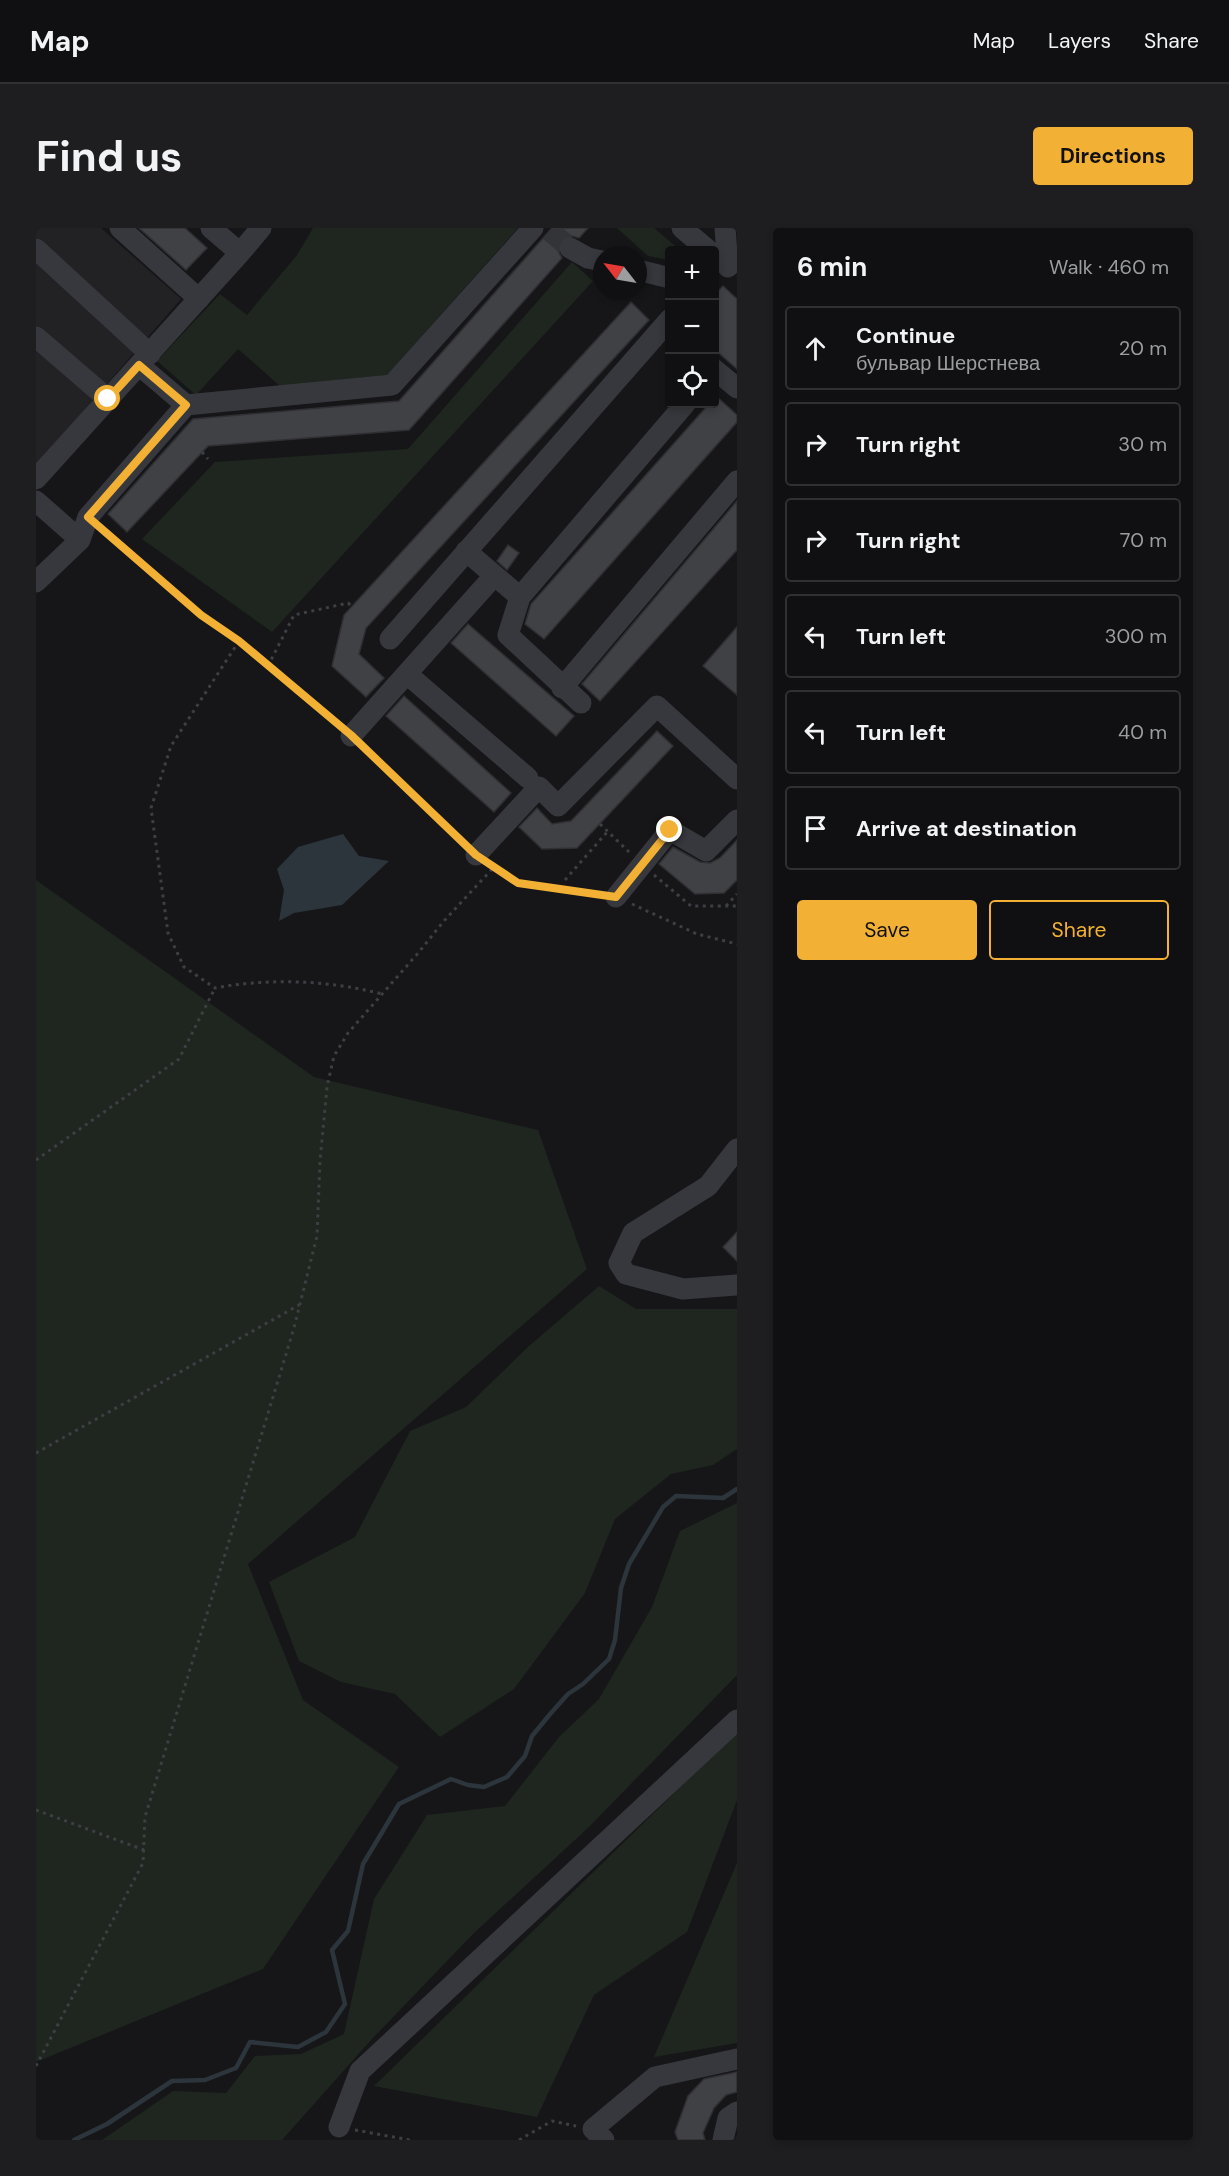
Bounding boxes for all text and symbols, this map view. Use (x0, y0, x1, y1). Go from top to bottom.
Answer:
text: Map (30, 23, 90, 60)
text: Map (973, 27, 1015, 55)
text: Layers (1048, 27, 1111, 55)
text: Share (1144, 27, 1199, 55)
button: Directions (1033, 127, 1193, 185)
text: Find us (36, 129, 182, 184)
north arrow (593, 246, 647, 300)
map controls (665, 246, 719, 408)
button: + (665, 246, 719, 300)
text: 6 min (797, 250, 867, 284)
text: Walk · 460 m (1049, 254, 1169, 280)
button: − (665, 300, 719, 354)
text: Continue (856, 321, 955, 350)
icon: ahead (799, 332, 832, 365)
text: 20 m (1119, 335, 1167, 361)
text: бульвар Шерстнева (856, 350, 1040, 376)
button: locate (665, 354, 719, 408)
route start (94, 385, 120, 411)
icon: right (799, 428, 832, 461)
text: Turn right (856, 430, 961, 459)
text: 30 m (1118, 431, 1167, 457)
icon: right (799, 524, 832, 557)
text: Turn right (856, 526, 961, 555)
text: 70 m (1120, 527, 1167, 553)
icon: left (799, 620, 832, 653)
text: Turn left (856, 622, 946, 651)
text: 300 m (1105, 623, 1167, 649)
icon: left (799, 716, 832, 749)
text: Turn left (856, 718, 946, 747)
text: 40 m (1118, 719, 1167, 745)
icon: arrive (799, 812, 832, 845)
text: Arrive at destination (856, 814, 1077, 843)
route end (656, 816, 682, 842)
button: Save (797, 900, 977, 960)
button: Share (989, 900, 1169, 960)

